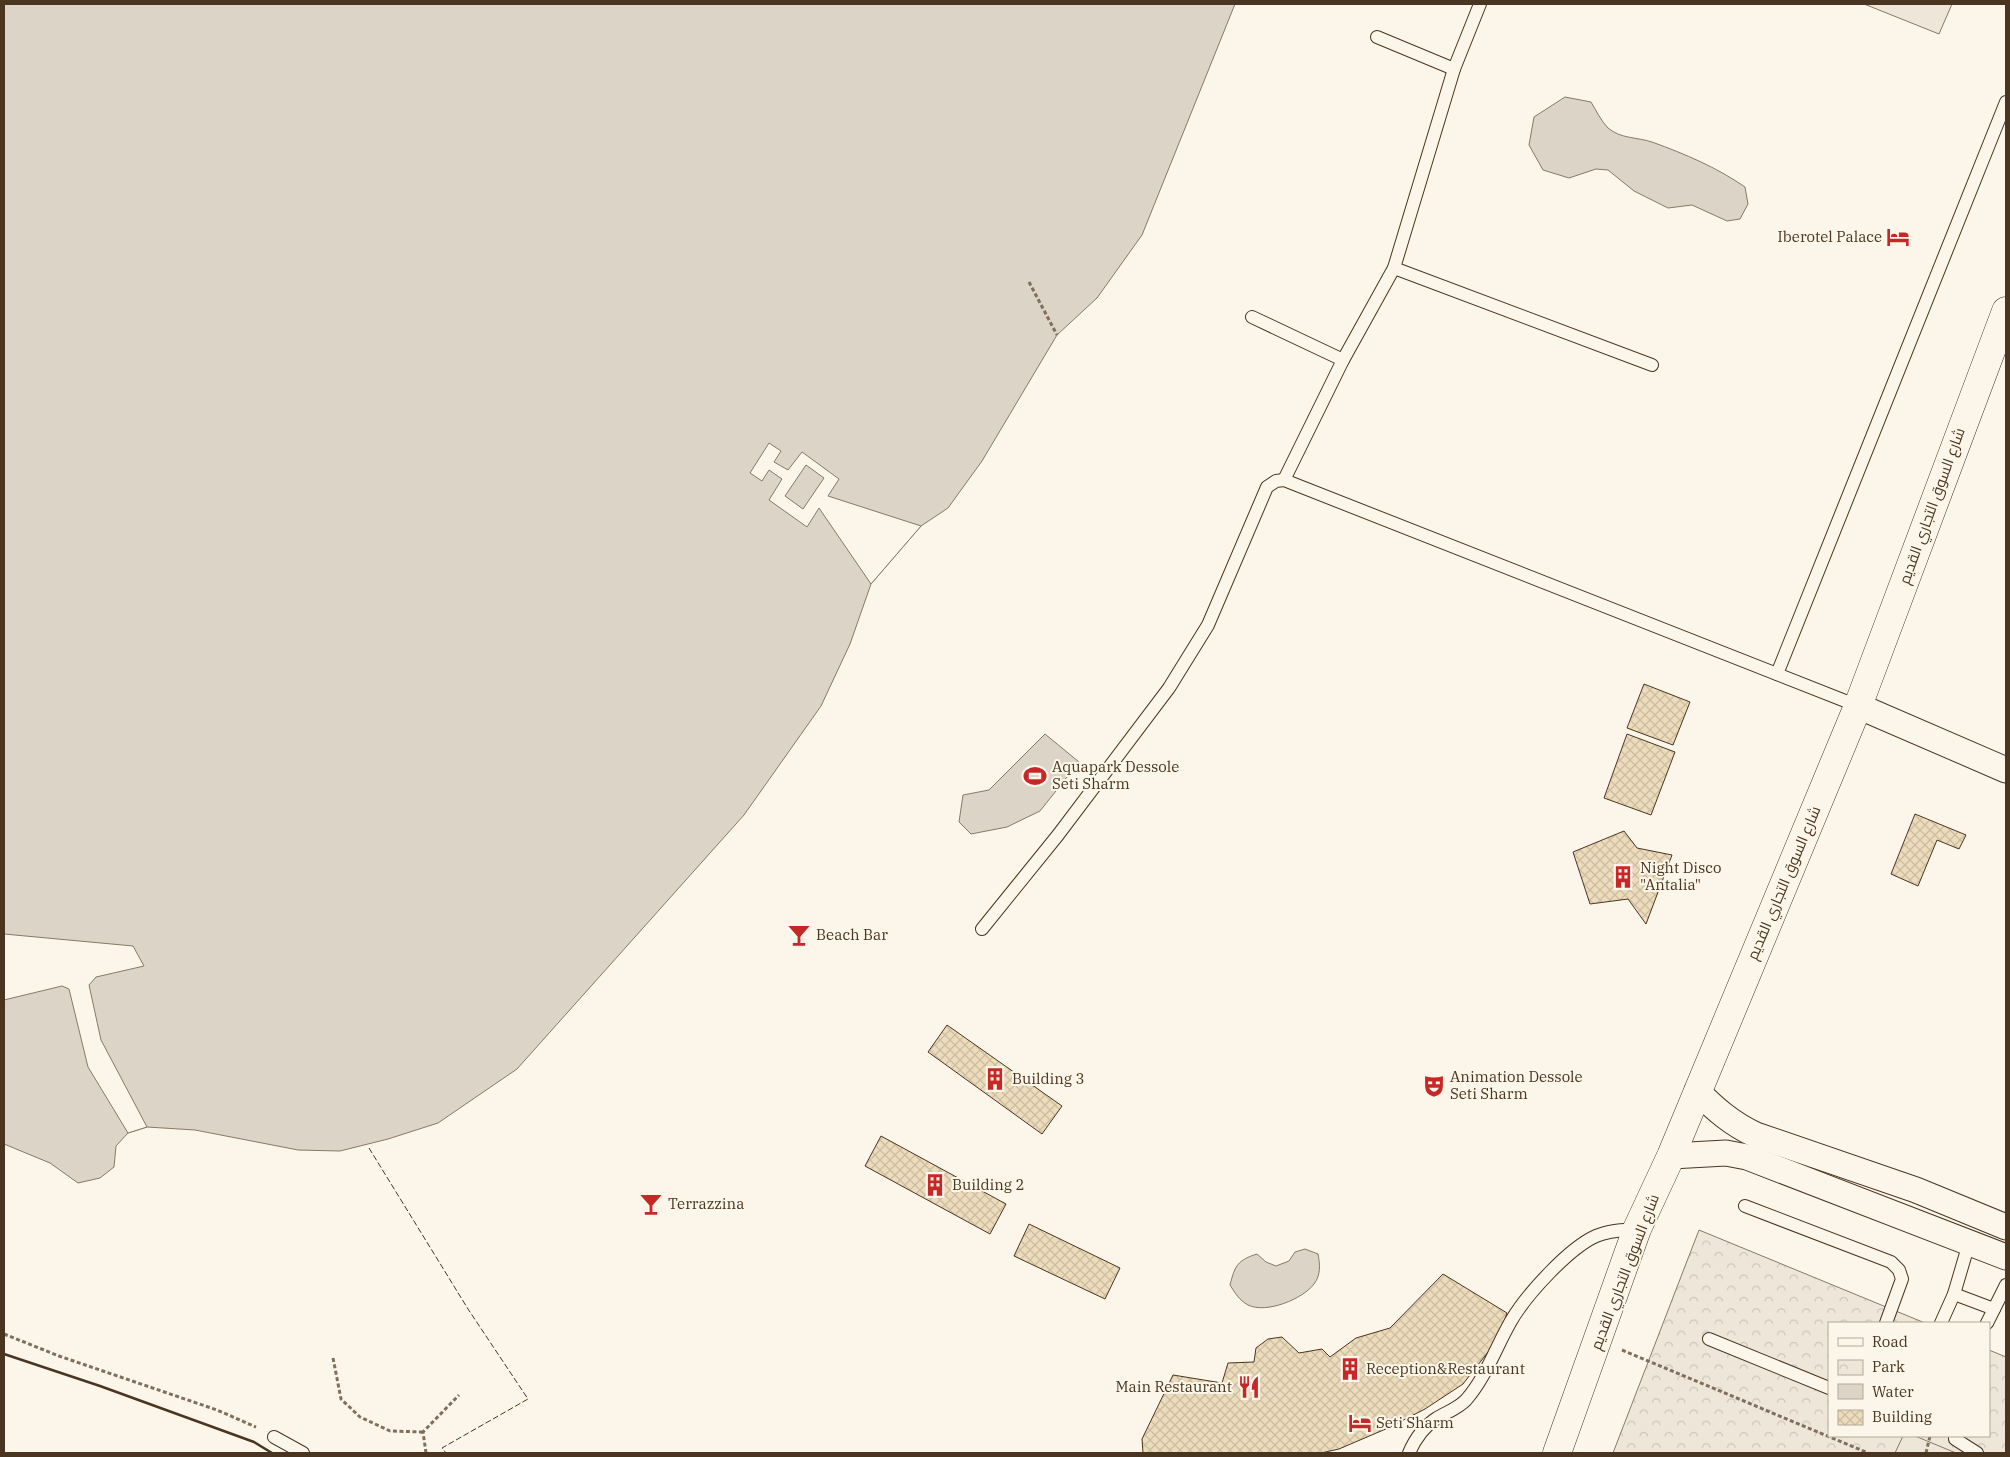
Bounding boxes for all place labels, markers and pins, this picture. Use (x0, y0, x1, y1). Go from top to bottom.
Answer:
hotel icon: Iberotel Palace (1885, 224, 1911, 250)
place label: Iberotel Palace (1778, 227, 1882, 246)
place label: Aquapark Dessole Seti Sharm (1052, 757, 1179, 793)
sports icon: Aquapark Dessole Seti Sharm (1022, 763, 1048, 789)
place label: Night Disco "Antalia" (1640, 858, 1721, 894)
building icon: Night Disco "Antalia" (1610, 864, 1636, 890)
bar icon: Beach Bar (786, 922, 812, 948)
place label: Beach Bar (816, 925, 888, 944)
building icon: Building 3 (982, 1066, 1008, 1092)
place label: Animation Dessole Seti Sharm (1450, 1067, 1583, 1103)
place label: Building 3 (1012, 1069, 1084, 1088)
theatre icon: Animation Dessole Seti Sharm (1421, 1073, 1447, 1099)
building icon: Building 2 (922, 1172, 948, 1198)
place label: Building 2 (952, 1175, 1024, 1194)
bar icon: Terrazzina (638, 1191, 664, 1217)
place label: Terrazzina (668, 1194, 744, 1213)
building icon: Reception&Restaurant (1337, 1356, 1363, 1382)
place label: Reception&Restaurant (1366, 1359, 1525, 1378)
restaurant icon: Main Restaurant (1236, 1374, 1262, 1400)
place label: Main Restaurant (1115, 1377, 1232, 1396)
hotel icon: Seti Sharm (1347, 1410, 1373, 1436)
place label: Seti Sharm (1376, 1413, 1454, 1432)

